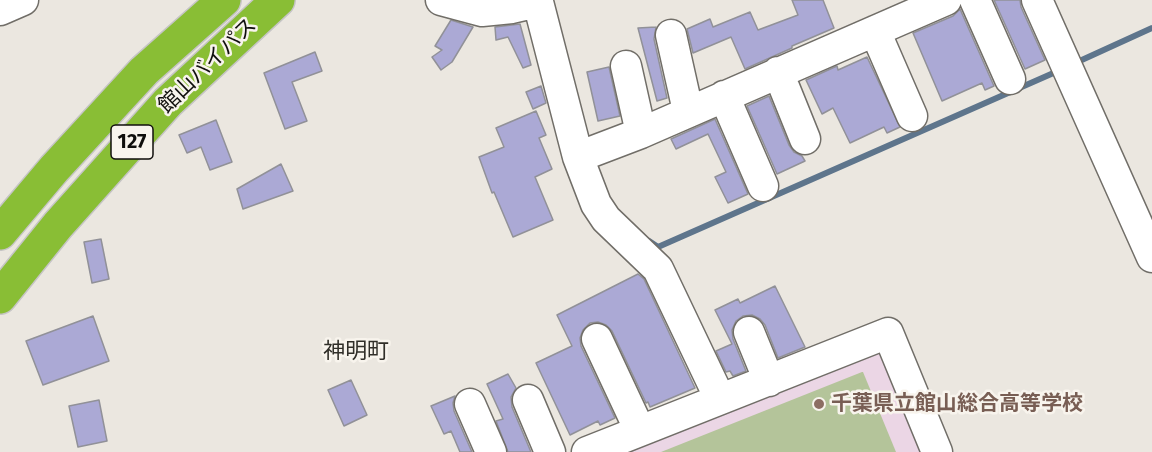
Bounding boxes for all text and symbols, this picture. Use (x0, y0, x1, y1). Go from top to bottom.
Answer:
street label: 館山バイパス (154, 13, 262, 119)
road number: 127 (111, 125, 153, 159)
district label: 神明町 (323, 339, 389, 365)
place label: 千葉県立館山総合高等学校 (831, 391, 1083, 417)
marker: 千葉県立館山総合高等学校 (812, 397, 826, 411)

